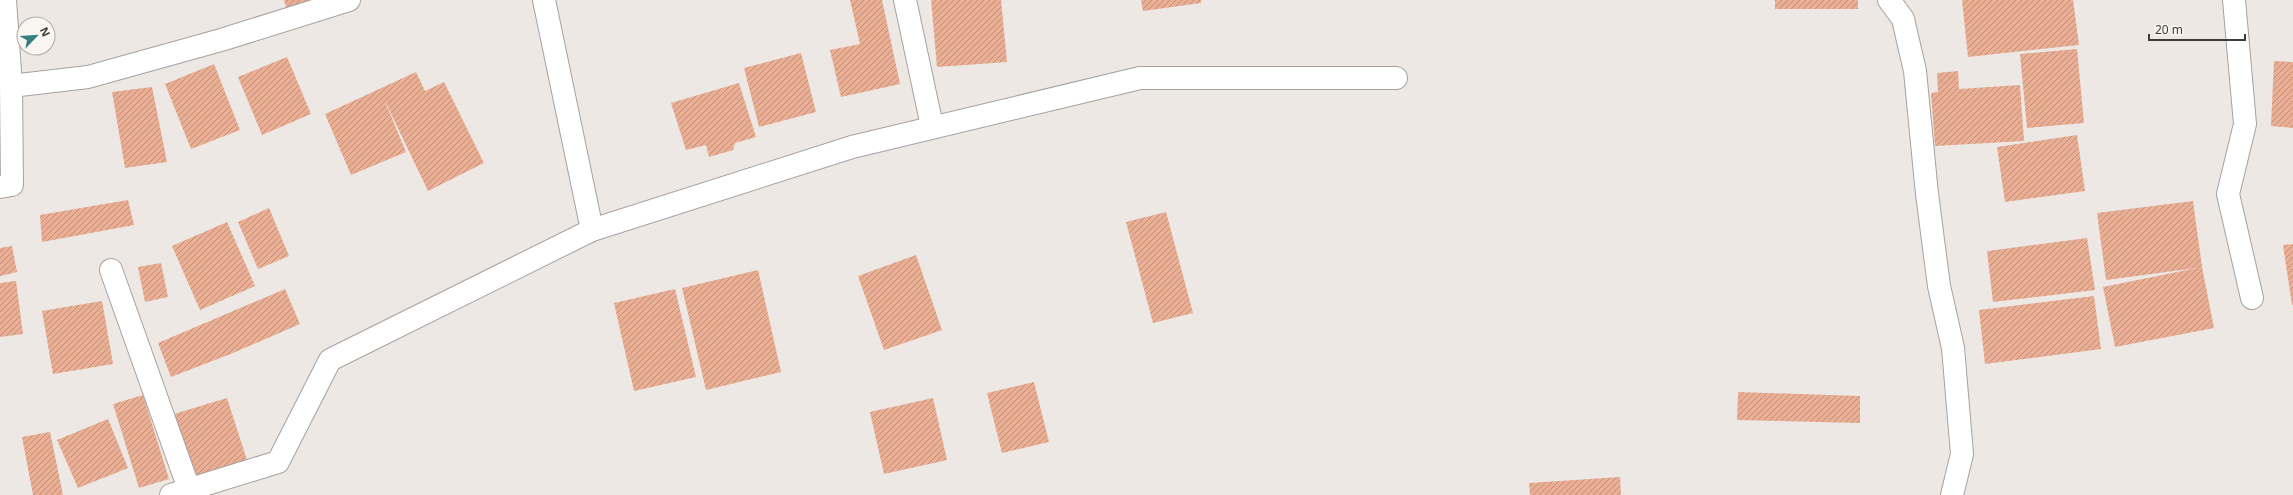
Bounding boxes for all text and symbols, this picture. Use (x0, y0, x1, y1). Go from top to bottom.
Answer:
north arrow (16, 16, 56, 56)
scale bar (2149, 16, 2245, 42)
text: 20 m (2155, 21, 2183, 38)
text: N (37, 24, 54, 39)

